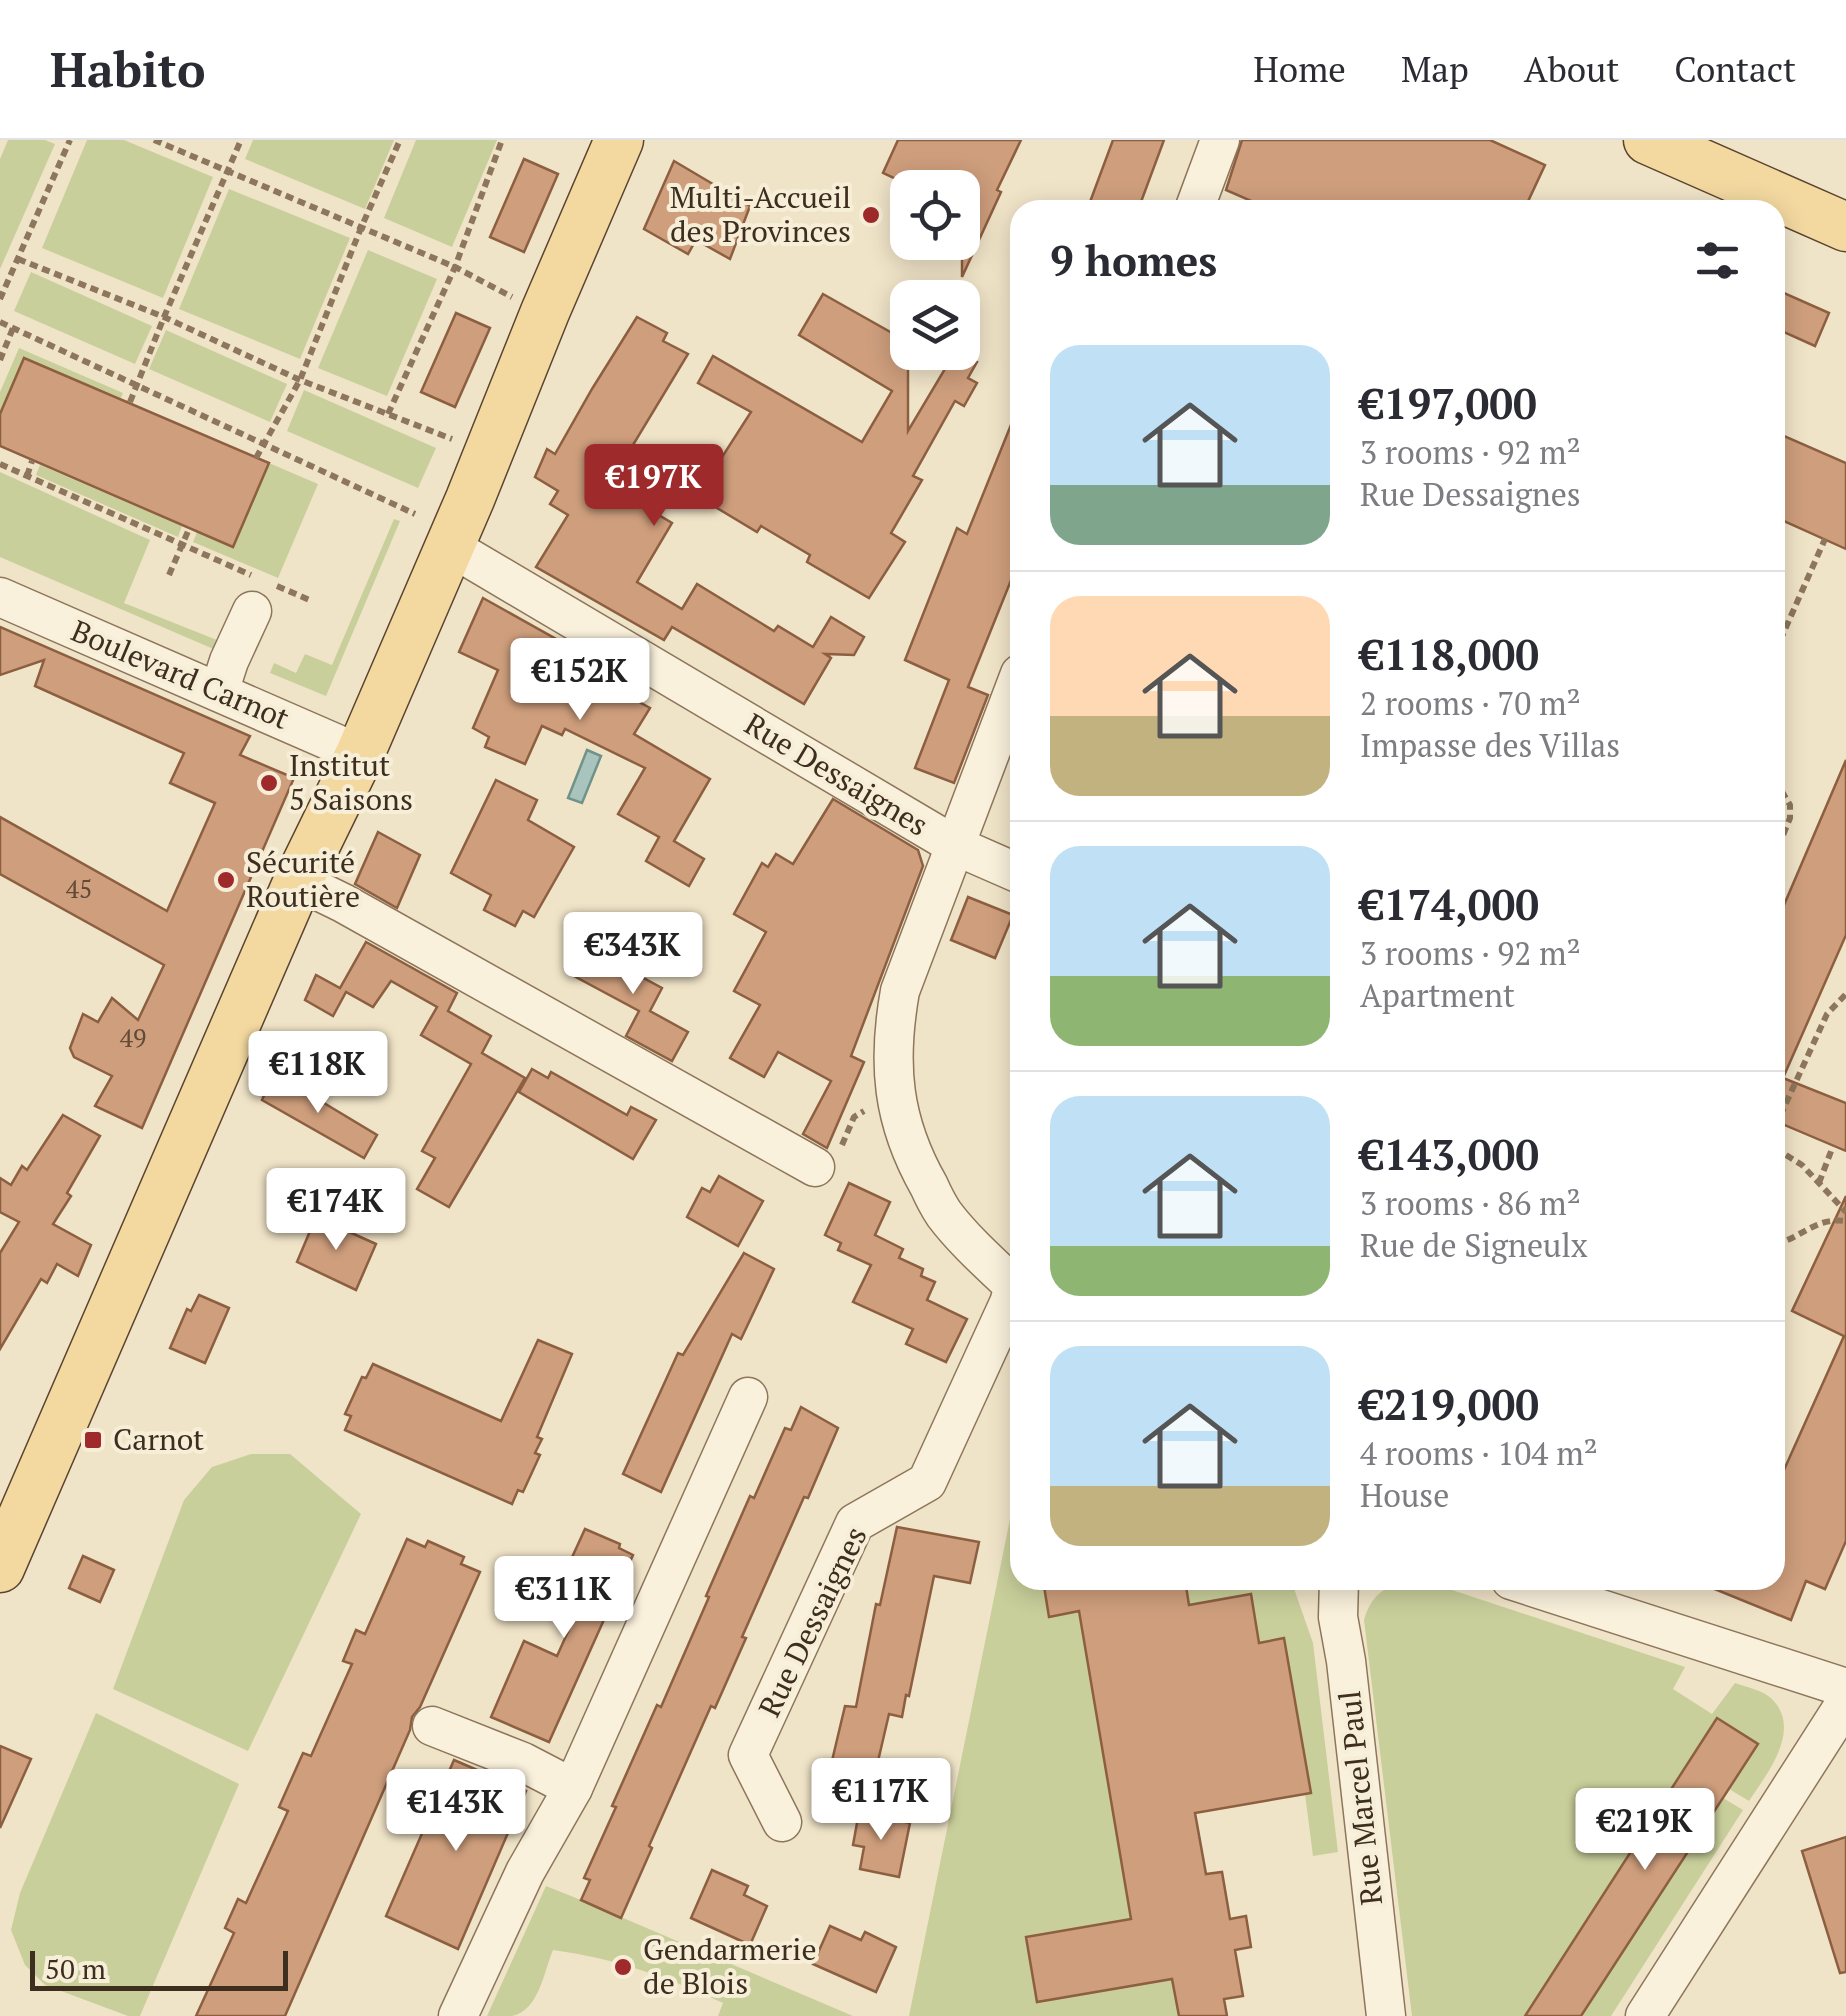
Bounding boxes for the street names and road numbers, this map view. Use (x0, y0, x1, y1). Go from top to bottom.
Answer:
street label: Boulevard Carnot (65, 610, 295, 738)
street label: Rue Dessaignes (738, 704, 935, 845)
street label: Rue Dessaignes (749, 1520, 875, 1723)
street label: Rue Marcel Paul (1329, 1689, 1391, 1907)

